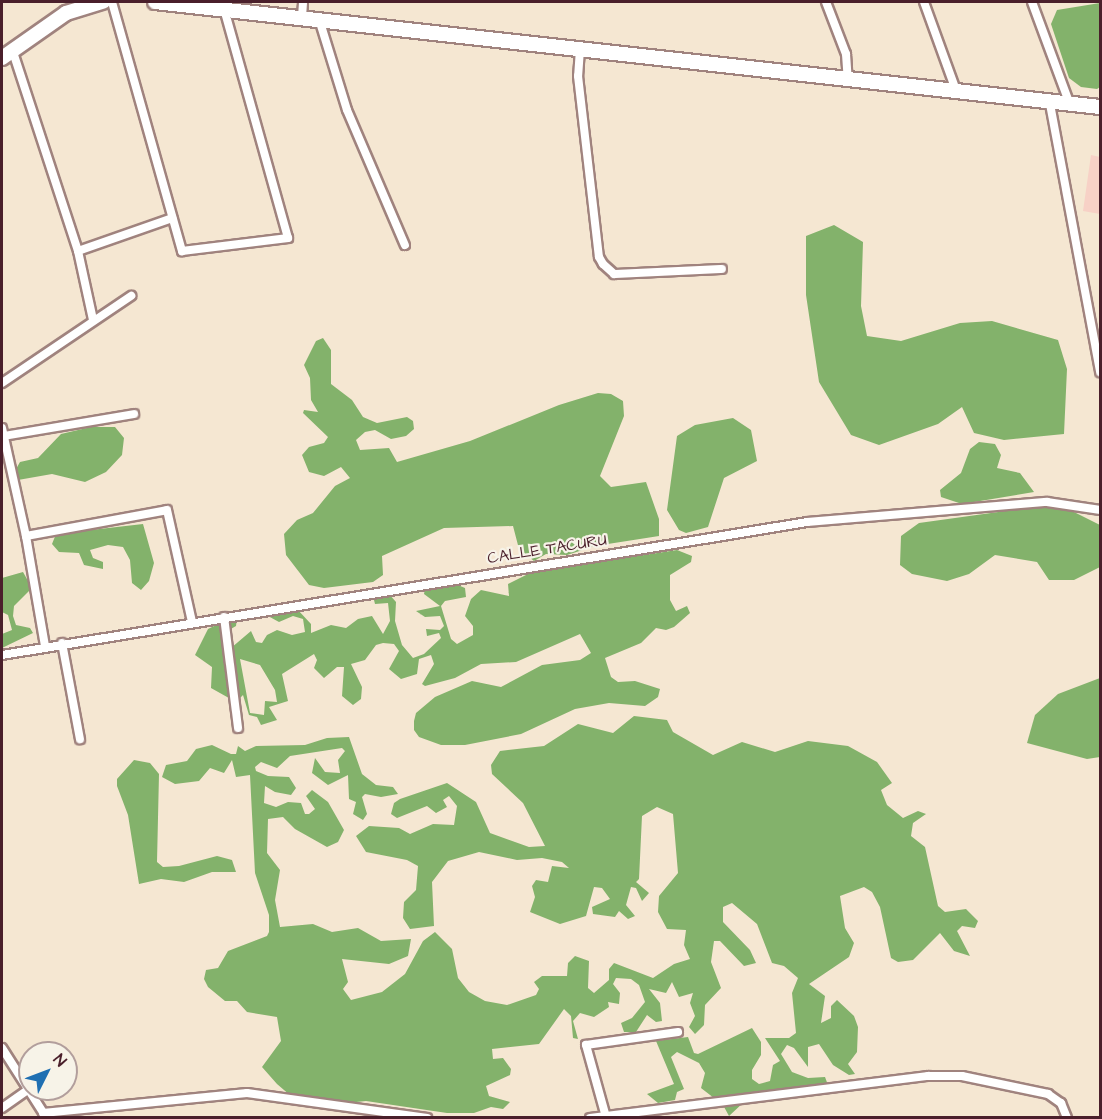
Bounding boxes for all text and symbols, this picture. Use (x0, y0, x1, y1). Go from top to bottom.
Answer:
street label: CALLE TACURU (486, 530, 608, 568)
north arrow (18, 1041, 78, 1101)
text: N (48, 1049, 71, 1071)

